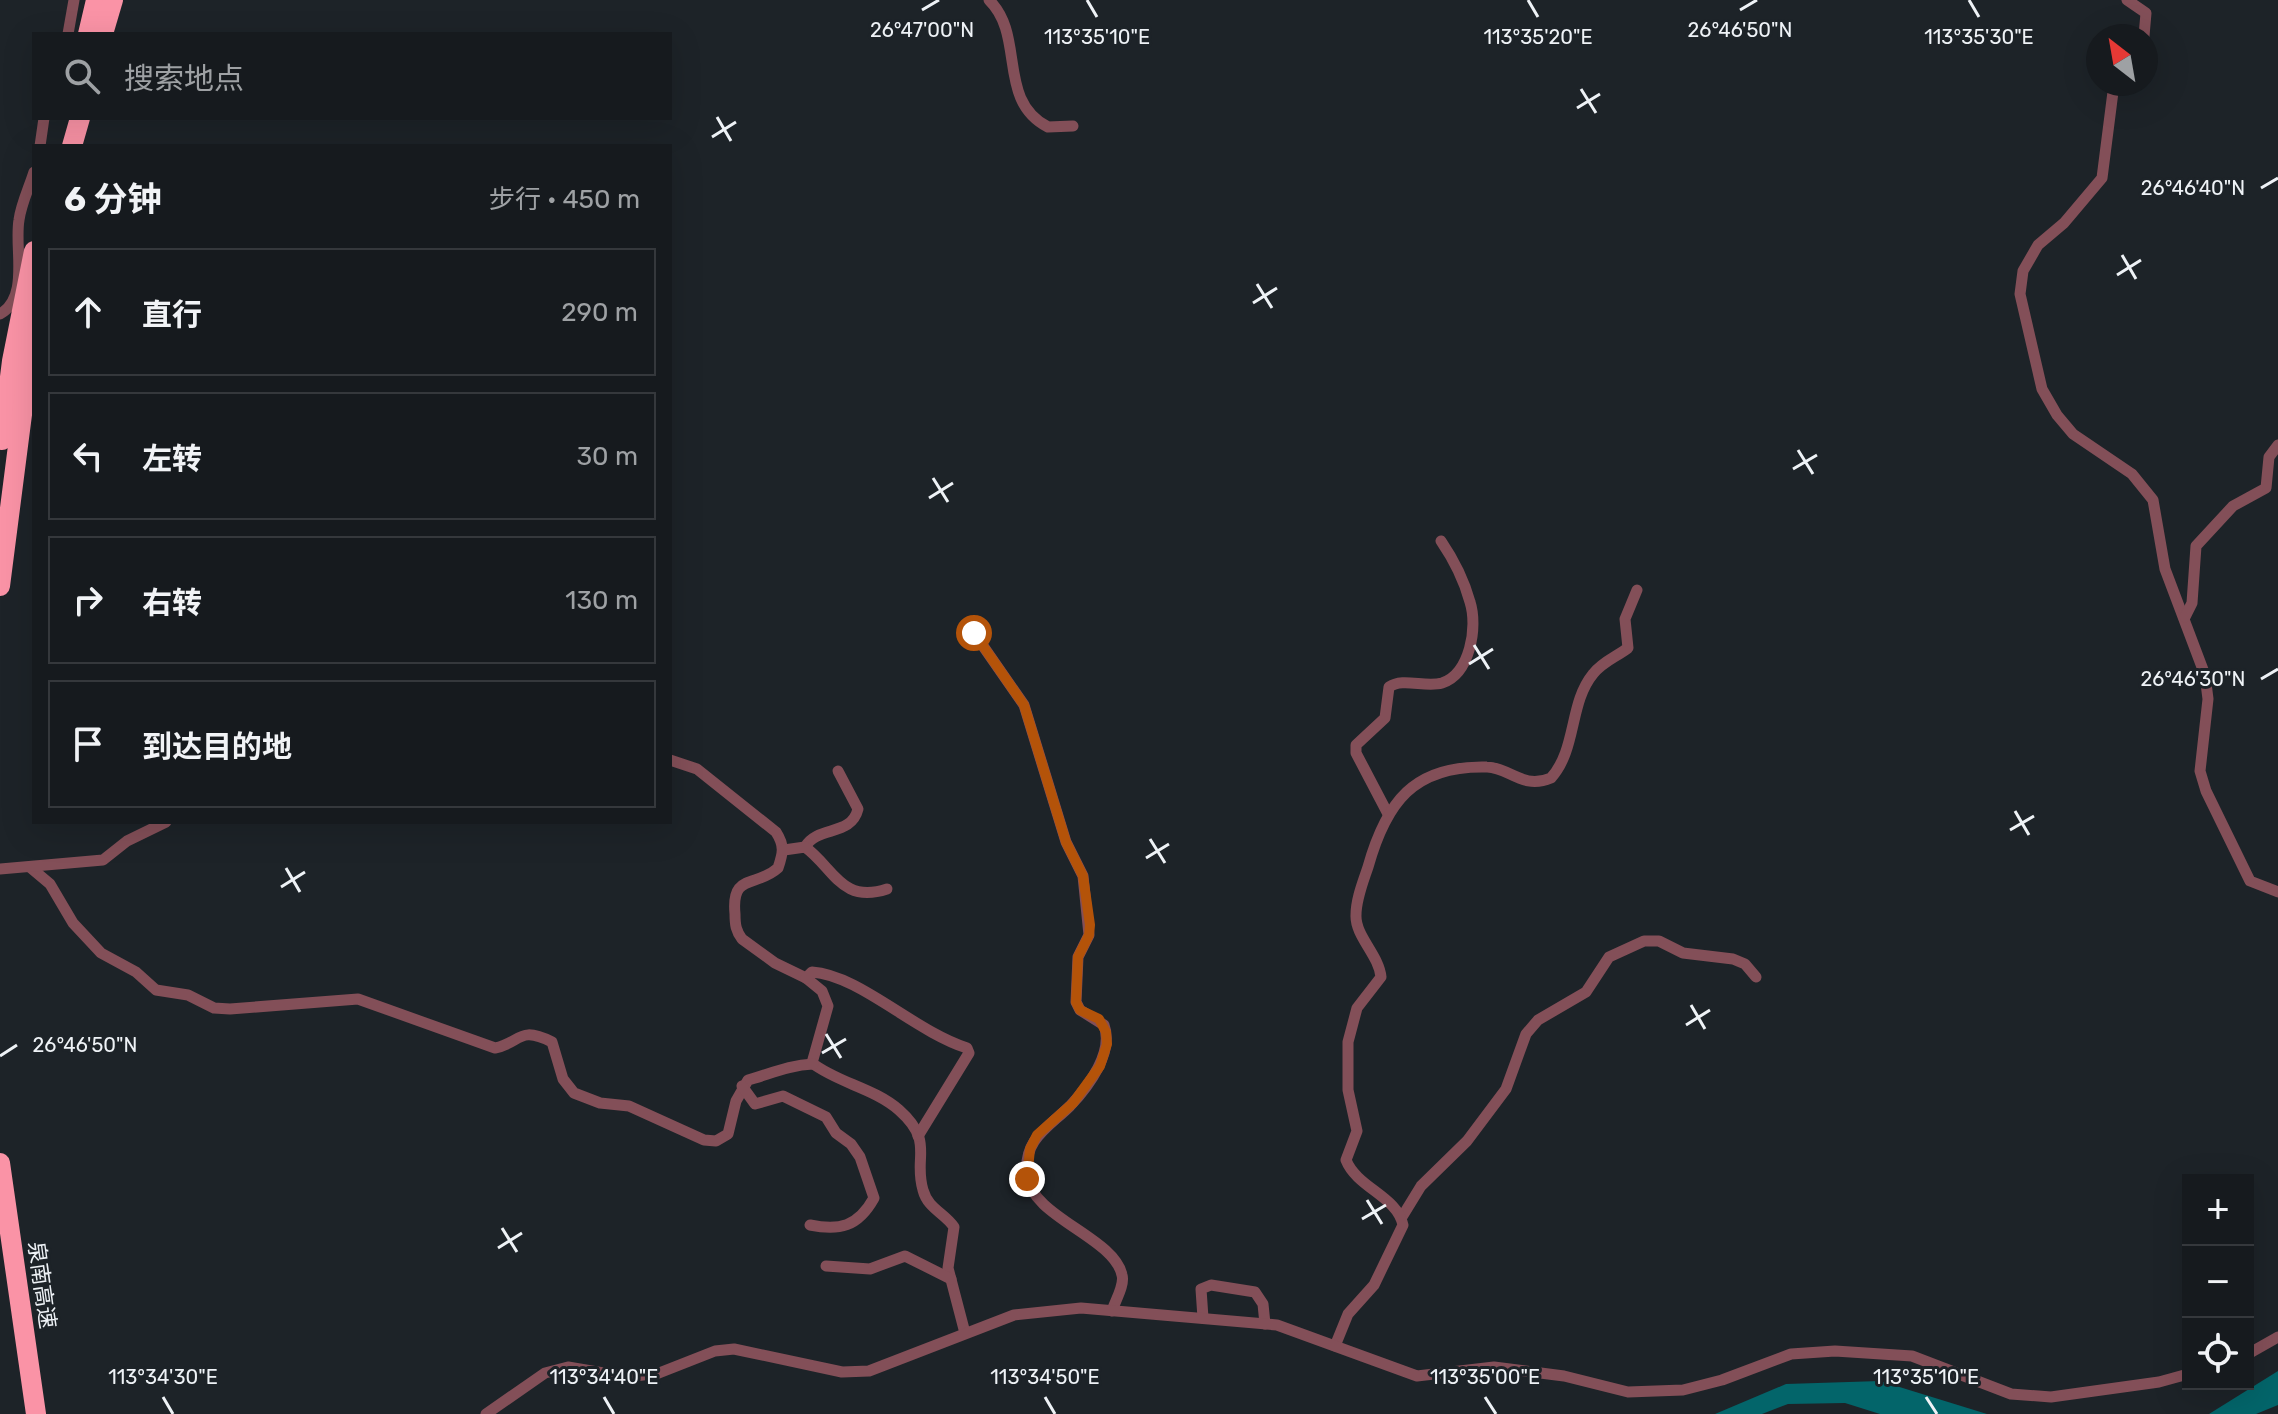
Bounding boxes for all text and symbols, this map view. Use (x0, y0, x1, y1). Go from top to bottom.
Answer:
text: 26°47'00"N (870, 18, 974, 42)
text: 26°46'50"N (1688, 18, 1792, 42)
north arrow (2086, 24, 2158, 96)
text: 113°35'10"E (1044, 25, 1150, 49)
text: 113°35'20"E (1483, 25, 1593, 49)
text: 113°35'30"E (1924, 25, 2034, 49)
search box (32, 32, 672, 120)
icon: search (60, 54, 104, 98)
text: 搜索地点 (124, 61, 244, 97)
text: 26°46'40"N (2141, 176, 2245, 200)
text: 6 分钟 (64, 179, 161, 220)
text: 步行 · 450 m (489, 184, 640, 215)
icon: ahead (66, 290, 110, 334)
text: 直行 (142, 297, 202, 333)
text: 290 m (561, 297, 638, 328)
icon: left (66, 434, 110, 478)
text: 左转 (142, 441, 202, 477)
text: 30 m (576, 441, 638, 472)
icon: right (66, 578, 110, 622)
text: 右转 (142, 585, 202, 621)
text: 130 m (565, 585, 638, 616)
route start (956, 615, 992, 651)
text: 26°46'30"N (2141, 667, 2245, 691)
icon: arrive (66, 722, 110, 766)
text: 到达目的地 (142, 729, 292, 765)
text: 26°46'50"N (33, 1033, 137, 1057)
route end (1009, 1161, 1045, 1197)
map controls (2182, 1174, 2254, 1390)
button: + (2182, 1174, 2254, 1246)
street label: 泉南高速 (23, 1240, 61, 1330)
button: − (2182, 1246, 2254, 1318)
button: locate (2182, 1318, 2254, 1390)
text: 113°34'30"E (108, 1365, 218, 1389)
text: 113°34'40"E (550, 1365, 658, 1389)
text: 113°34'50"E (990, 1365, 1100, 1389)
text: 113°35'00"E (1430, 1365, 1540, 1389)
text: 113°35'10"E (1873, 1365, 1979, 1389)

